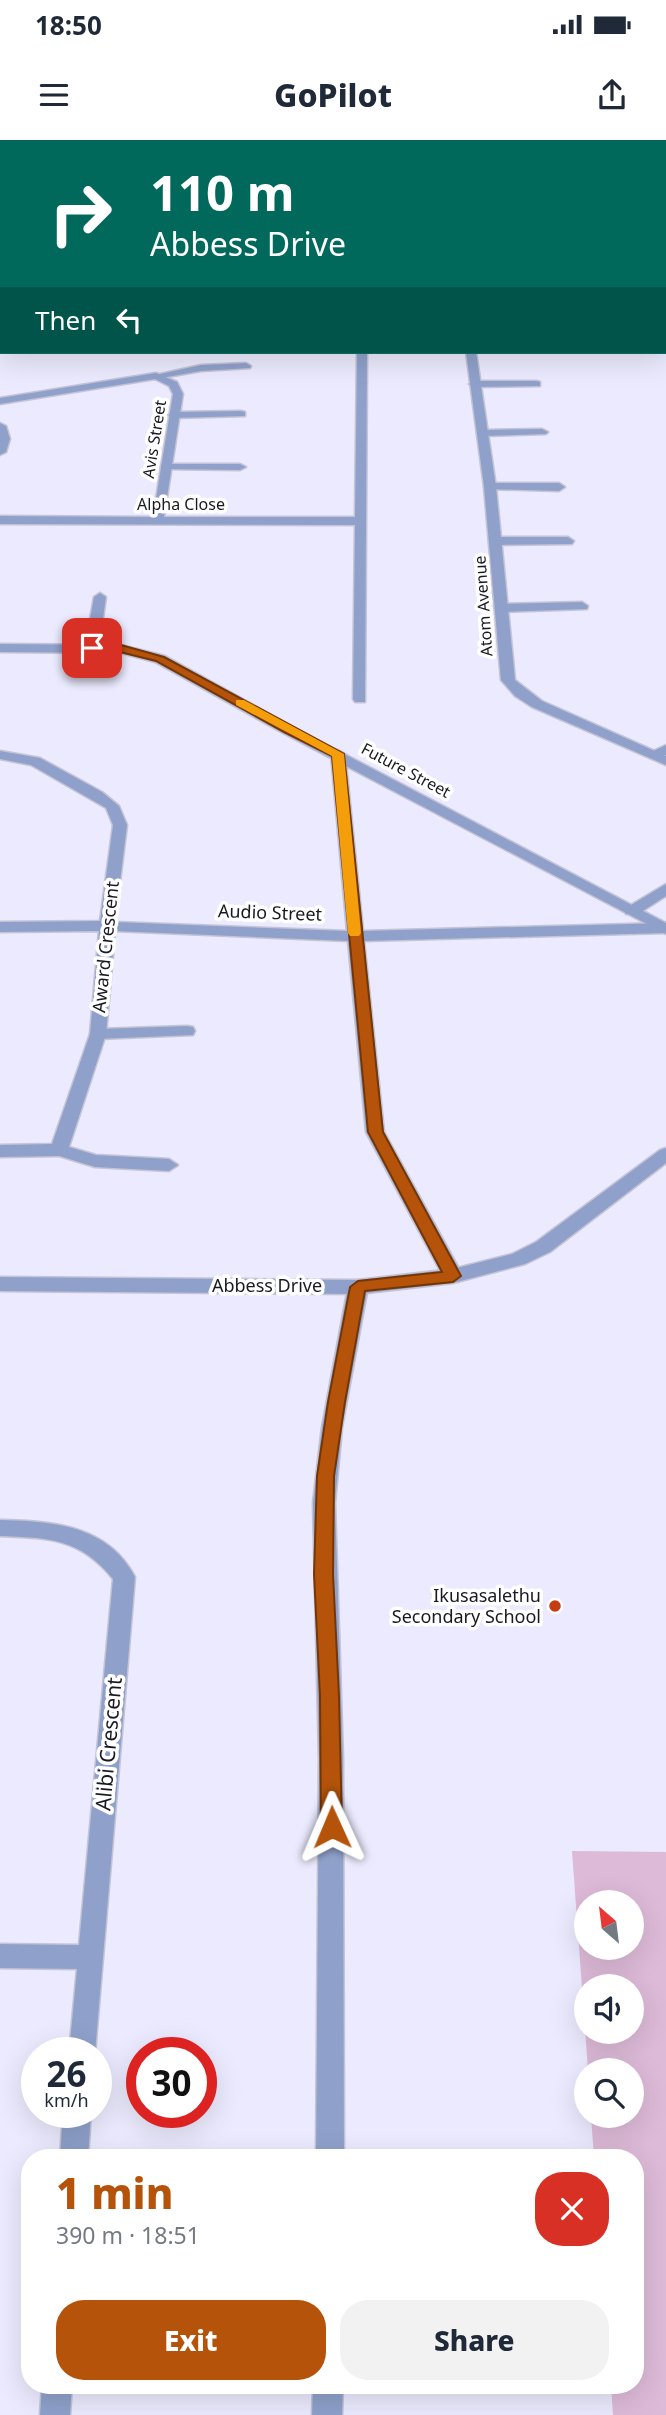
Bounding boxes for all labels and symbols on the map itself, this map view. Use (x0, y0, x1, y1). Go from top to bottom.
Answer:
street label: Avis Street (137, 398, 171, 480)
street label: Alpha Close (137, 493, 225, 515)
street label: Atom Avenue (469, 555, 497, 657)
pin (62, 618, 122, 678)
street label: Future Street (358, 737, 455, 803)
street label: Award Crescent (86, 879, 124, 1014)
street label: Audio Street (218, 898, 323, 926)
street label: Abbess Drive (212, 1273, 322, 1297)
place label: Ikusasalethu Secondary School (392, 1583, 541, 1628)
marker: Ikusasalethu Secondary School (547, 1598, 563, 1614)
street label: Alibi Crescent (88, 1676, 128, 1812)
position arrow (295, 1790, 369, 1864)
north arrow (574, 1890, 644, 1960)
speed limit sign: 30 (126, 2037, 217, 2128)

